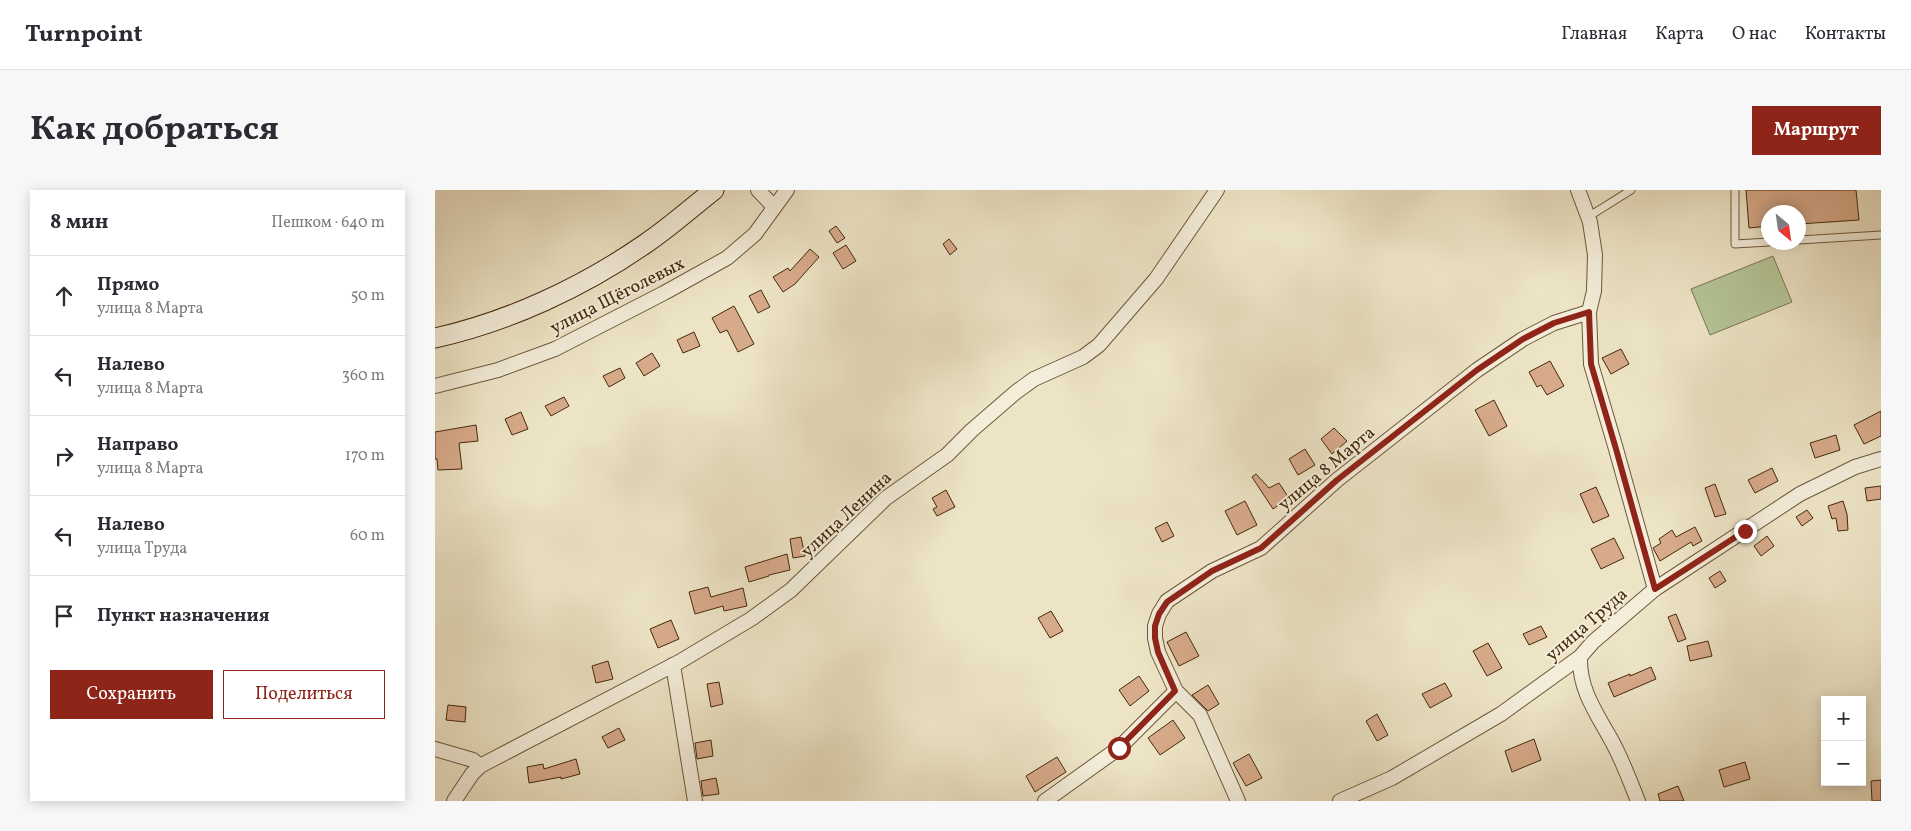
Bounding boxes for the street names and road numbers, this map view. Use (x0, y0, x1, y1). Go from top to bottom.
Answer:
street label: улица Щёголевых (546, 252, 689, 341)
street label: улица 8 Марта (1273, 421, 1381, 517)
street label: улица Ленина (796, 466, 898, 564)
street label: улица Труда (1540, 582, 1633, 668)

